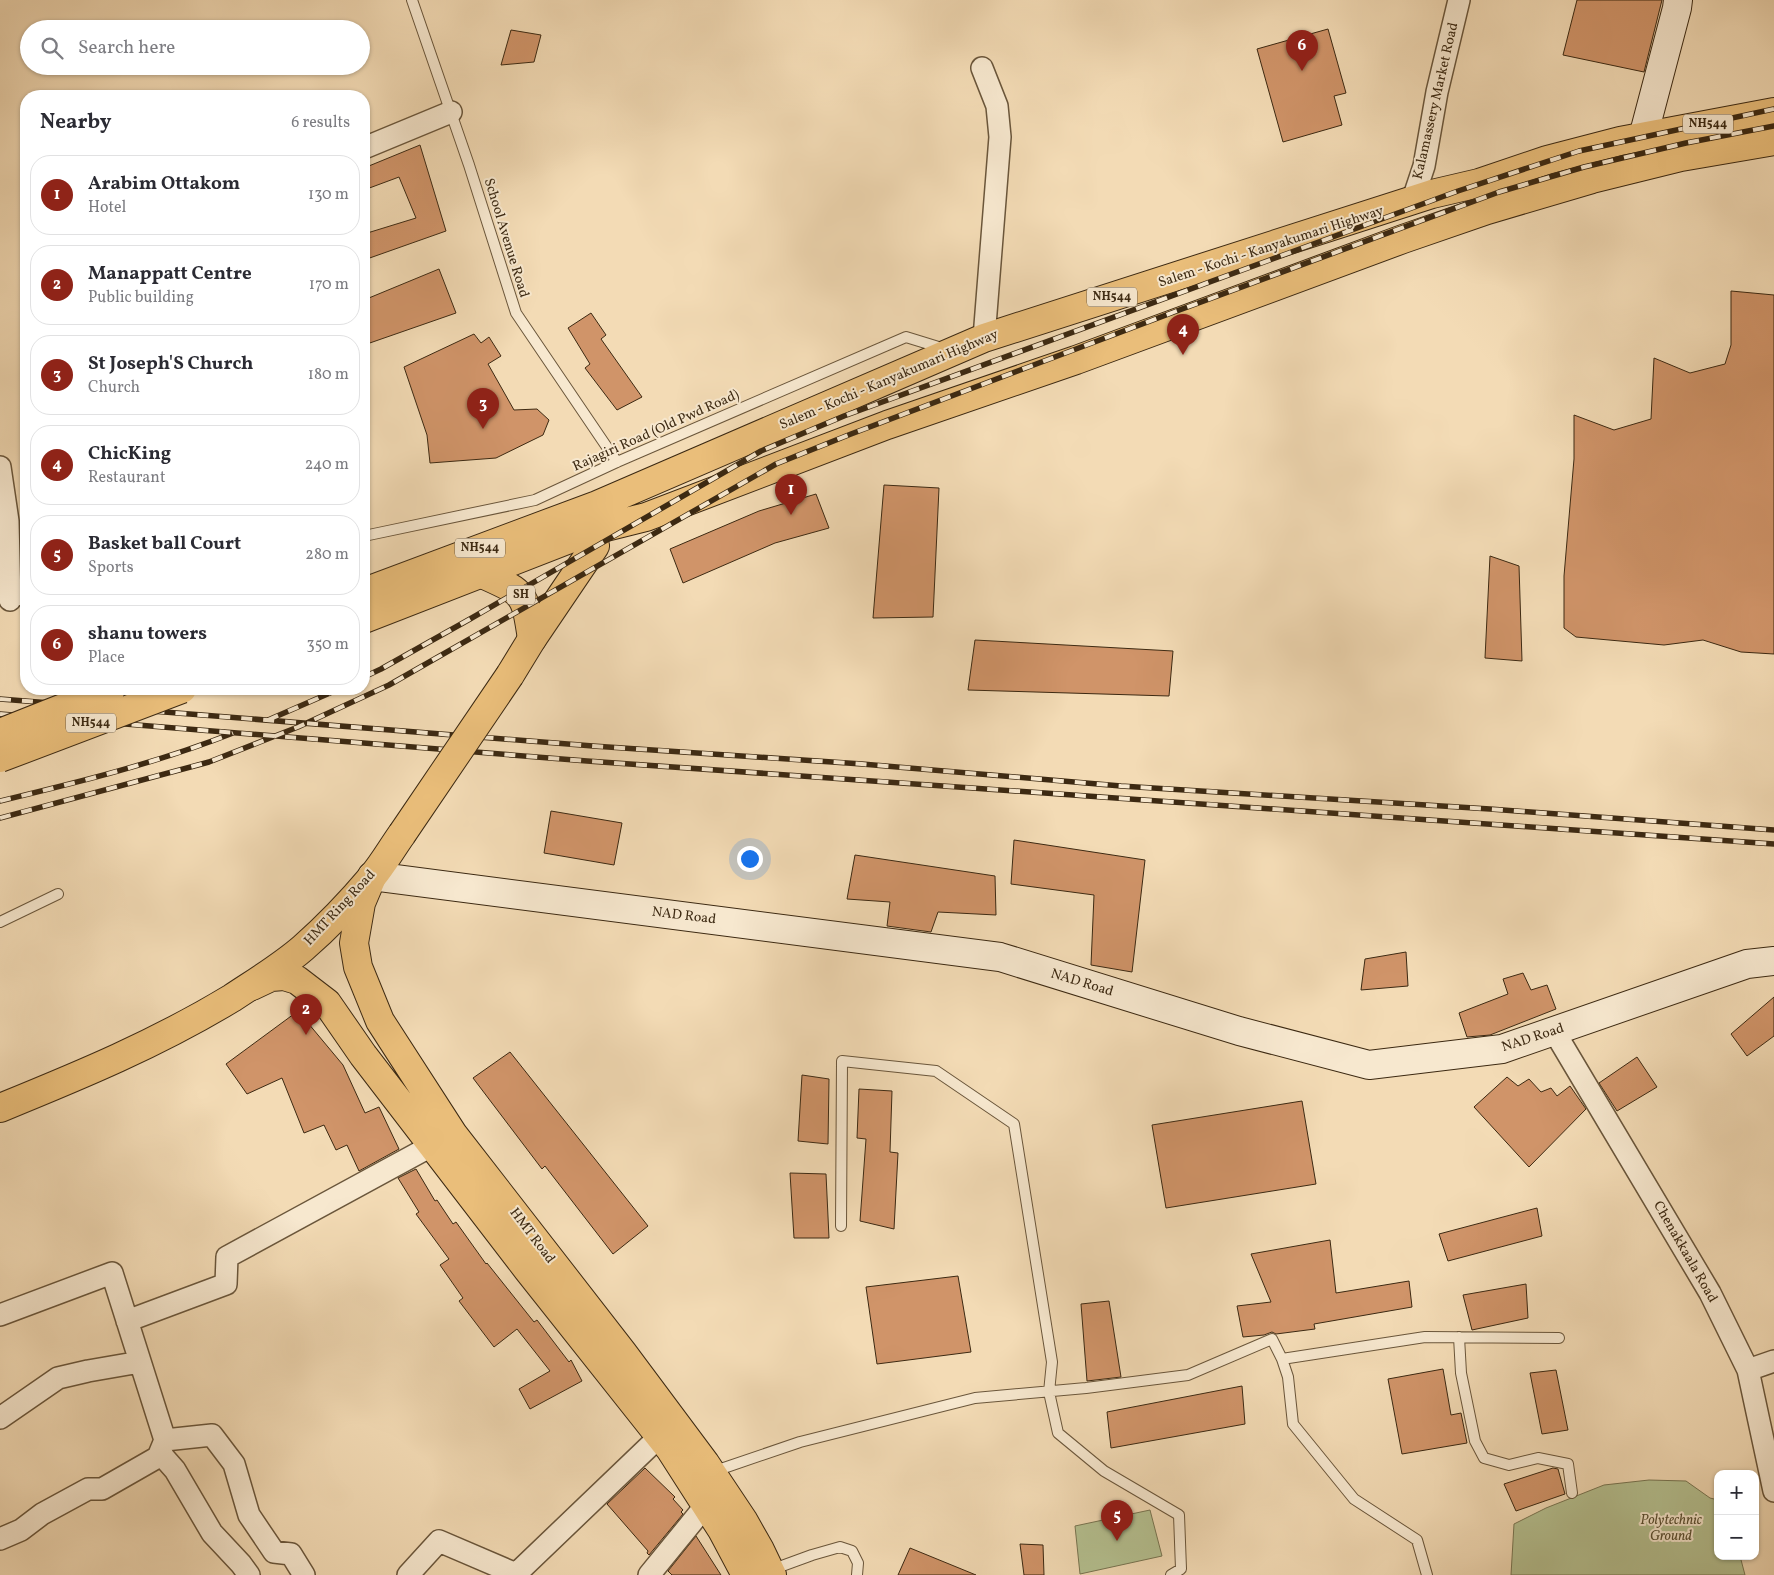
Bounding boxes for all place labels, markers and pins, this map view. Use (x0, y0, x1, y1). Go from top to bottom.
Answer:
pin: 6 (1286, 30, 1318, 71)
pin: 4 (1167, 314, 1199, 355)
pin: 3 (467, 388, 499, 429)
pin: 1 (775, 474, 807, 515)
pin: 2 (290, 994, 322, 1035)
pin: 5 (1101, 1500, 1133, 1541)

